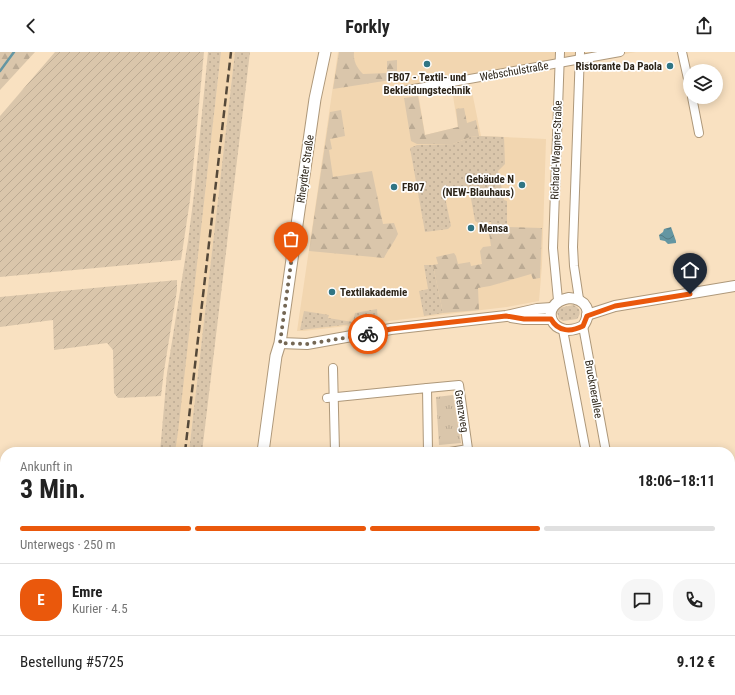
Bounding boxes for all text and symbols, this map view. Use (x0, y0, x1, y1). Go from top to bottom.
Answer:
icon: back (20, 15, 42, 37)
icon: share (693, 15, 715, 37)
text: Forkly (345, 16, 390, 37)
marker: FB07 - Textil- und Bekleidungstechnik (422, 59, 432, 69)
street label: Webschulstraße (479, 59, 549, 84)
place label: Ristorante Da Paola (575, 60, 662, 73)
marker: Ristorante Da Paola (665, 61, 675, 71)
map controls (683, 64, 723, 104)
button: layers (683, 64, 723, 104)
place label: FB07 - Textil- und Bekleidungstechnik (384, 71, 471, 97)
street label: Richard-Wagner-Straße (548, 100, 565, 200)
street label: Rheydter Straße (294, 134, 317, 204)
place label: Gebäude N (NEW-Blauhaus) (442, 173, 514, 199)
marker: Gebäude N (NEW-Blauhaus) (517, 180, 527, 190)
place label: FB07 (402, 181, 425, 194)
marker: FB07 (389, 182, 399, 192)
pin (274, 222, 308, 263)
place label: Mensa (479, 222, 508, 235)
marker: Mensa (466, 223, 476, 233)
icon: bag (280, 228, 302, 250)
pin (673, 253, 707, 294)
icon: home (679, 259, 701, 281)
place label: Textilakademie (340, 286, 407, 299)
marker: Textilakademie (327, 287, 337, 297)
courier (348, 314, 388, 354)
icon: bike (357, 323, 379, 345)
street label: Brucknerallee (582, 359, 605, 419)
street label: Grenzweg (452, 389, 471, 433)
text: Ankunft in (20, 459, 72, 474)
text: 18:06–18:11 (638, 472, 715, 490)
text: 3 Min. (20, 474, 86, 504)
text: Unterwegs · 250 m (20, 537, 116, 552)
button: chat (621, 579, 663, 621)
button: phone (673, 579, 715, 621)
text: Emre (72, 583, 103, 601)
text: E (37, 591, 45, 609)
text: Kurier · 4.5 (72, 601, 128, 616)
text: Bestellung #5725 (20, 653, 124, 671)
text: 9.12 € (677, 653, 715, 671)

